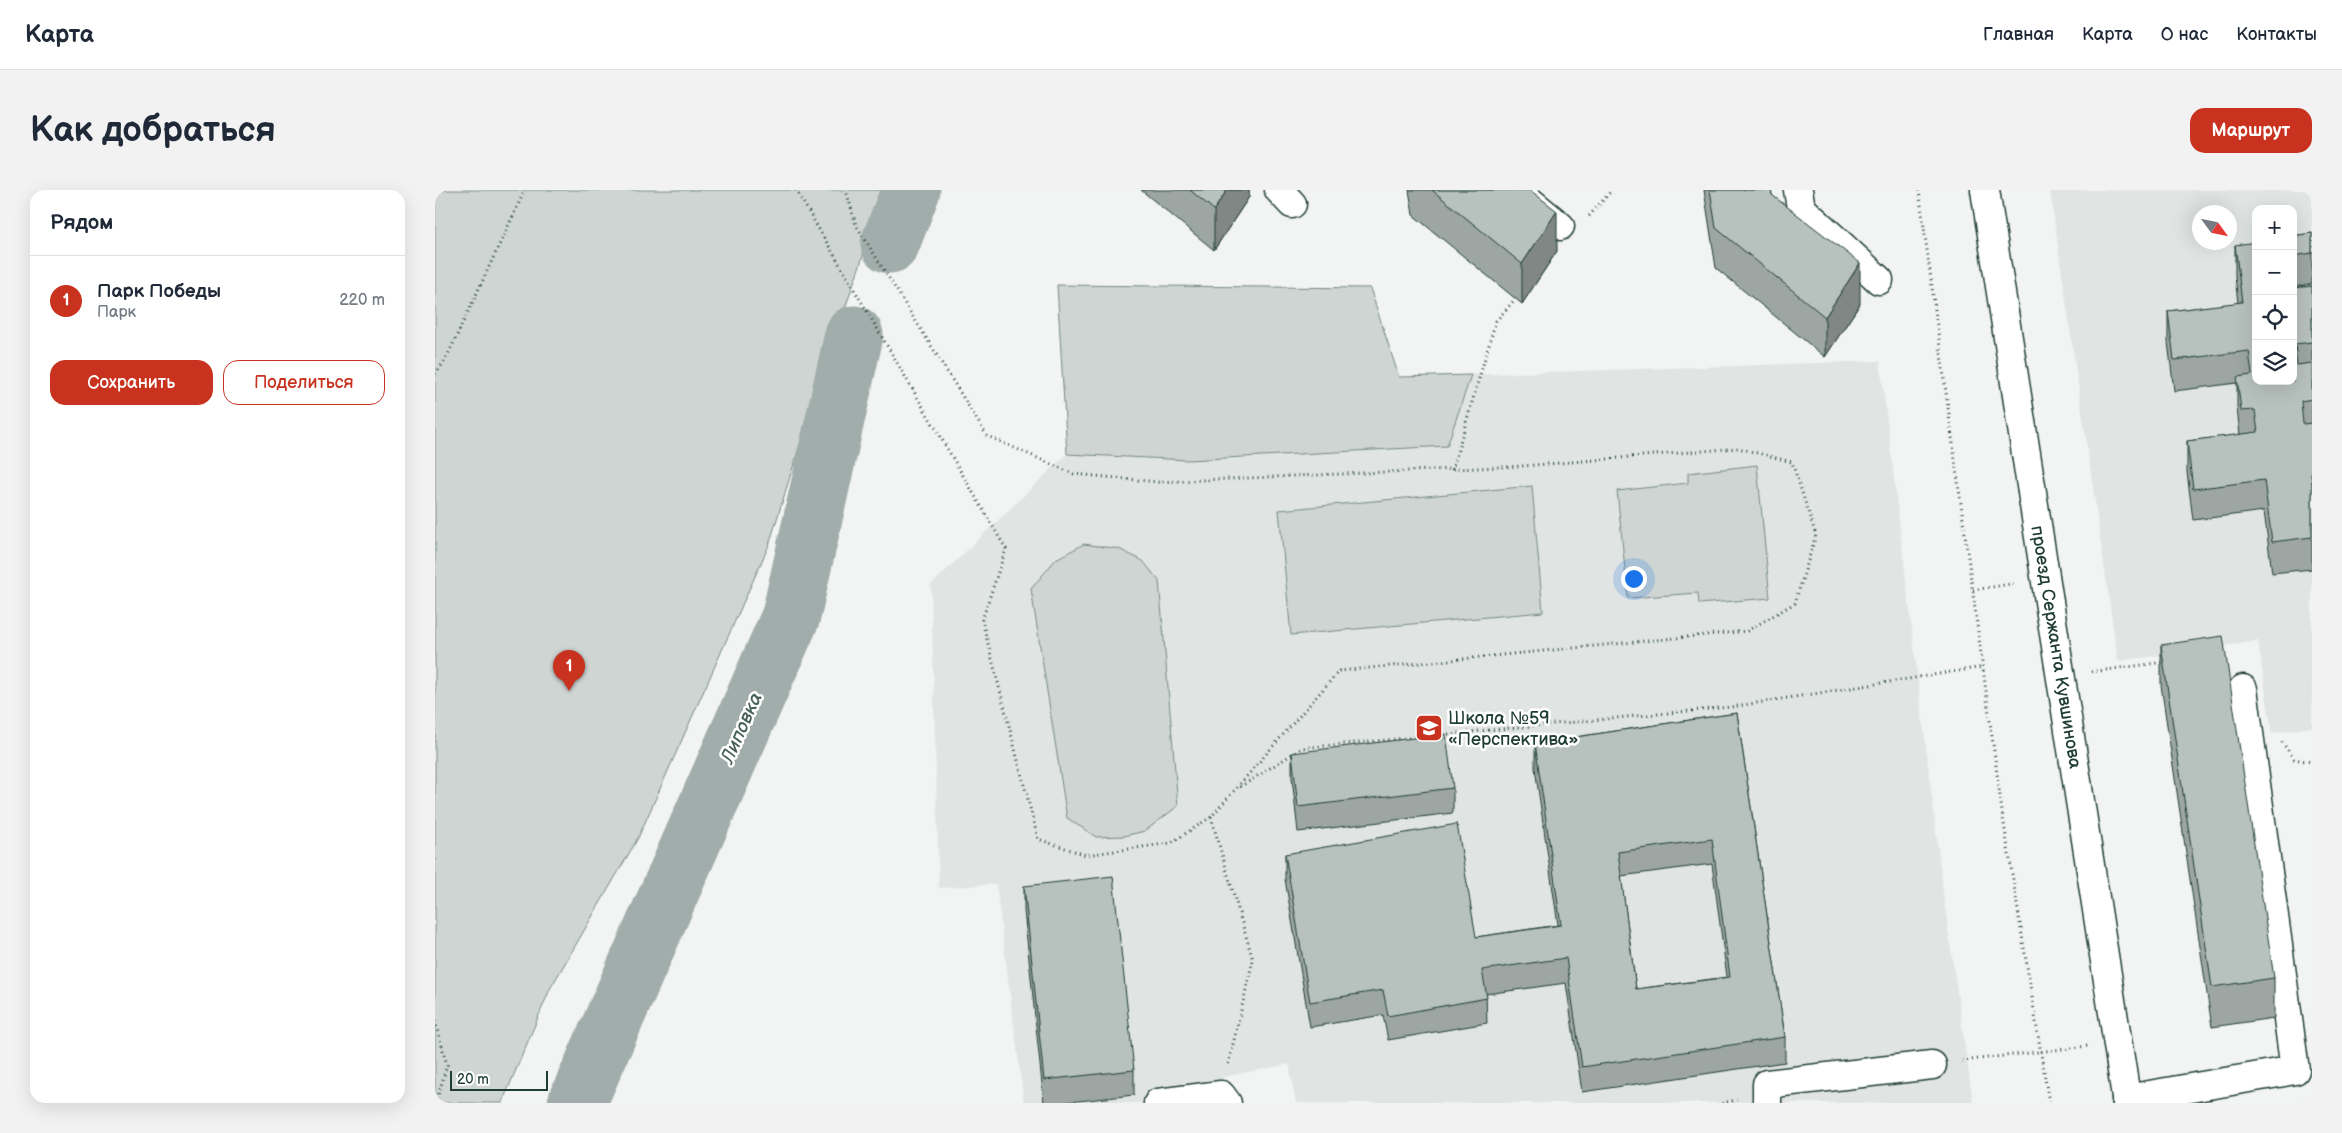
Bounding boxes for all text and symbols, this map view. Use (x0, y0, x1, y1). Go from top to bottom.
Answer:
text: Карта (25, 20, 94, 49)
text: Главная (1983, 24, 2054, 45)
text: Карта (2082, 24, 2133, 45)
text: О нас (2161, 24, 2208, 45)
text: Контакты (2236, 24, 2317, 45)
button: Маршрут (2190, 108, 2312, 153)
text: Как добраться (30, 109, 276, 152)
north arrow (2192, 205, 2237, 250)
map controls (2252, 205, 2297, 385)
button: + (2252, 205, 2297, 250)
text: Рядом (50, 210, 113, 235)
button: − (2252, 250, 2297, 295)
text: Парк Победы (97, 280, 221, 303)
text: 1 (63, 291, 69, 310)
text: 220 m (339, 291, 385, 310)
button: locate (2252, 295, 2297, 340)
text: Парк (97, 303, 136, 322)
button: layers (2252, 340, 2297, 385)
button: Сохранить (50, 360, 213, 405)
button: Поделиться (223, 360, 385, 405)
street label: проезд Сержанта Кувшинова (2026, 524, 2086, 770)
your location (1621, 566, 1647, 592)
pin: 1 (553, 650, 585, 691)
water label: Липовка (716, 689, 768, 768)
place label: Школа №59 «Перспектива» (1448, 708, 1579, 750)
school or university icon: Школа №59 «Перспектива» (1414, 713, 1444, 743)
scale bar (450, 1068, 547, 1091)
text: 20 m (457, 1071, 489, 1088)

